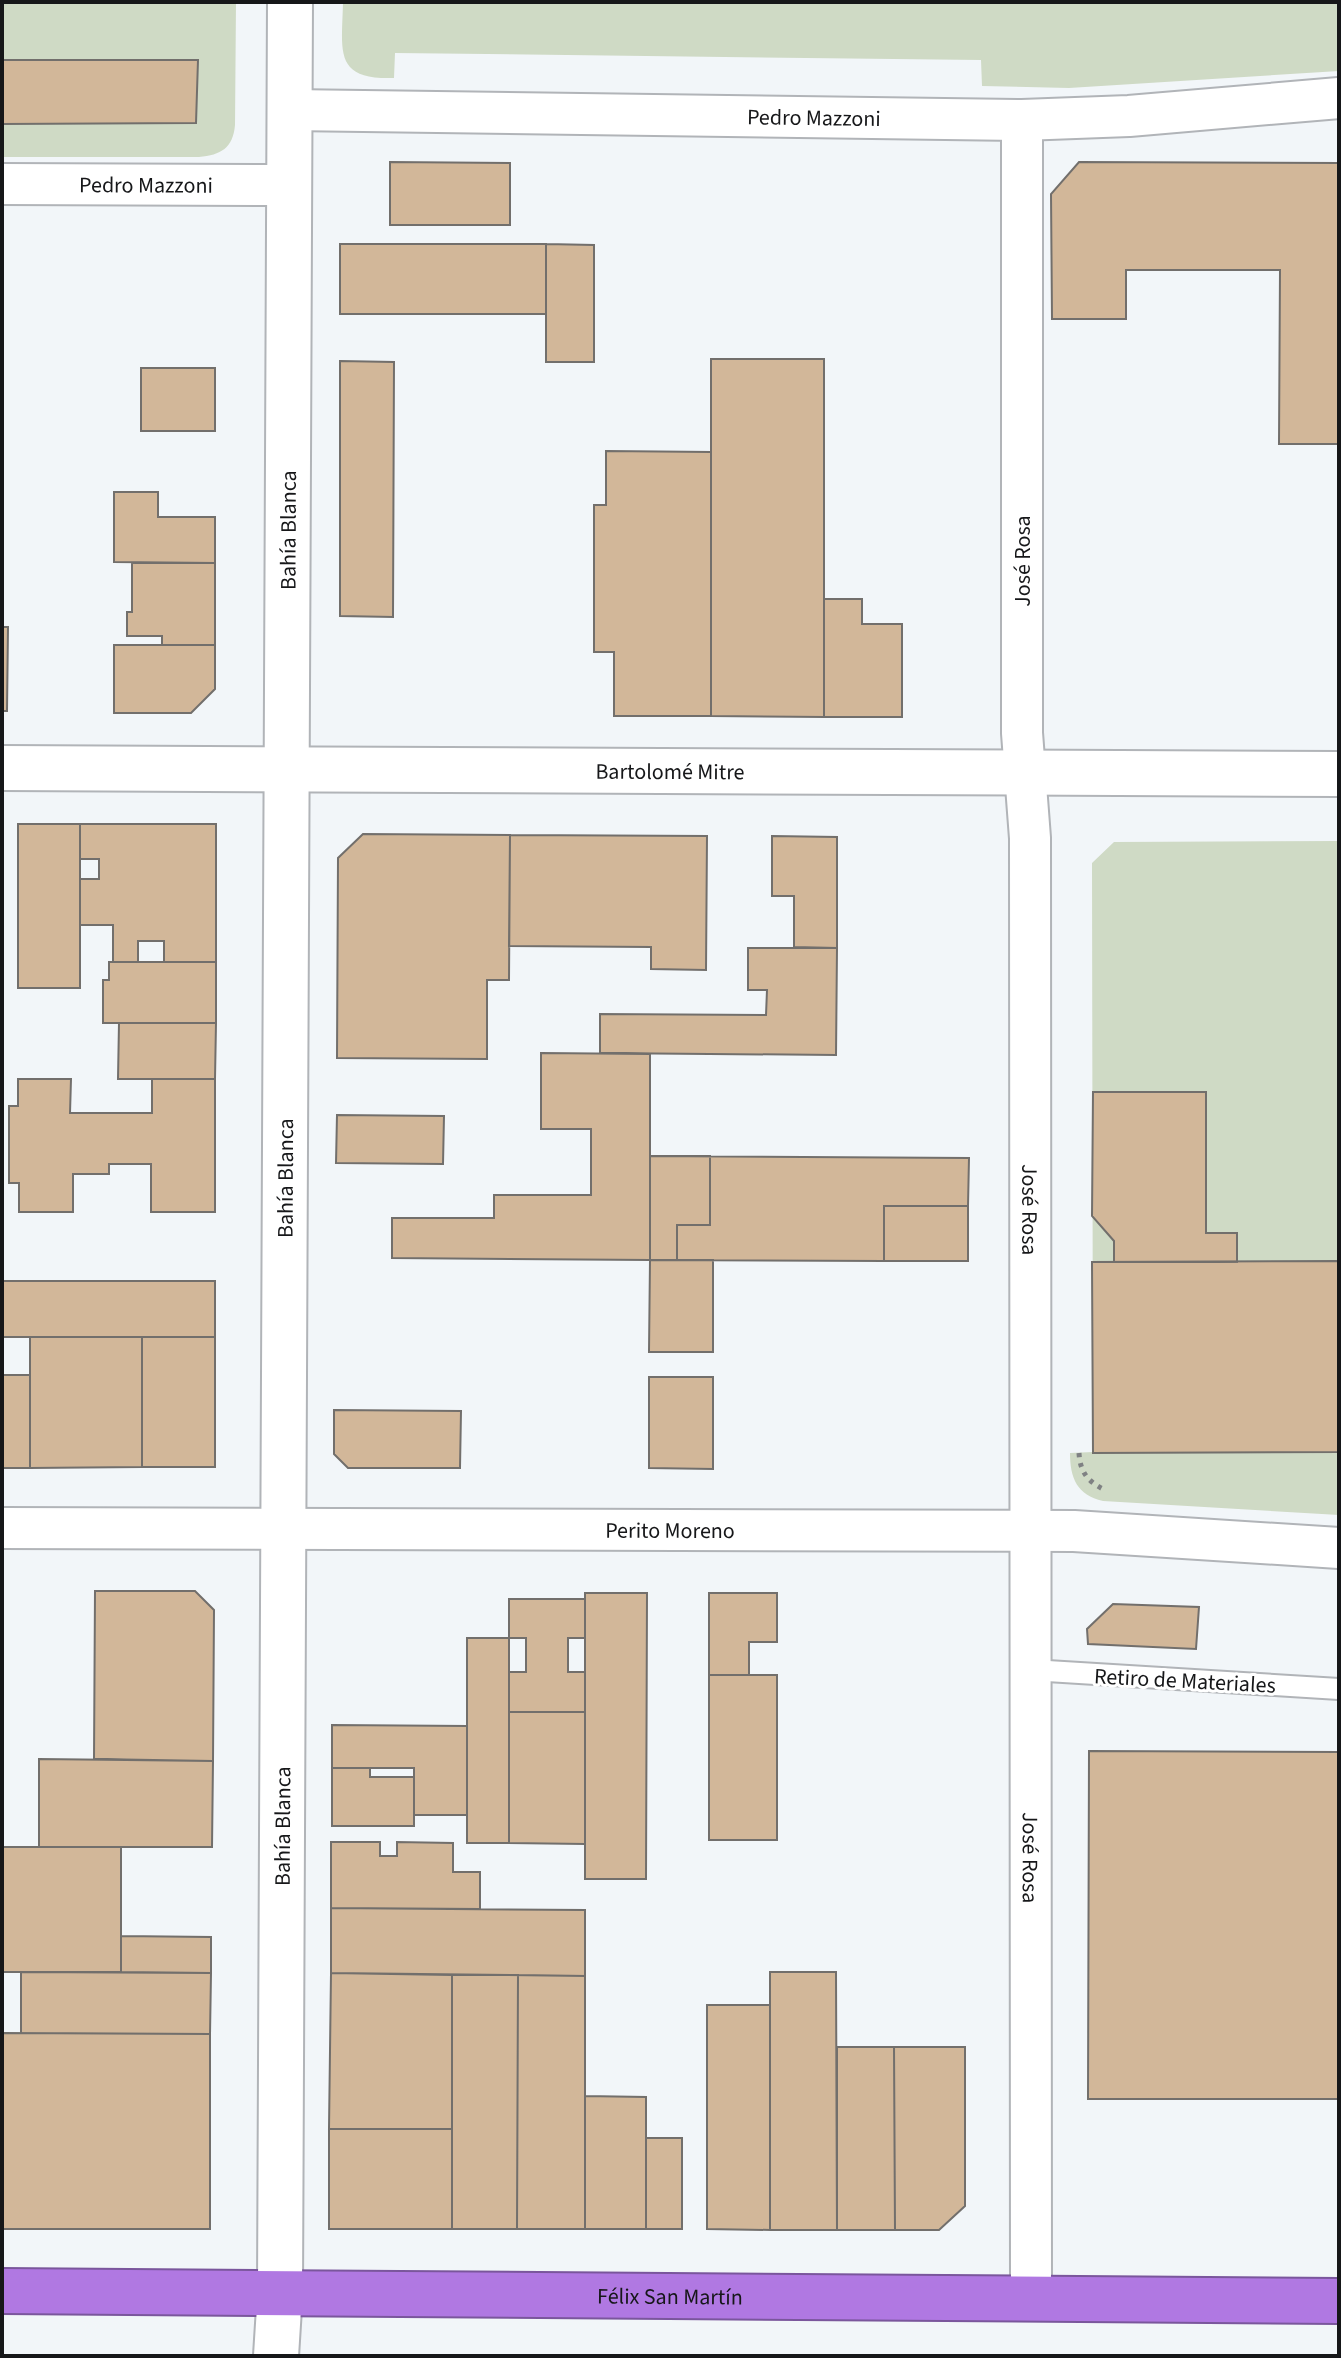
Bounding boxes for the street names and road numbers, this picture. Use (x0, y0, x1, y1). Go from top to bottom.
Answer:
street label: Pedro Mazzoni (747, 101, 881, 135)
street label: Pedro Mazzoni (79, 169, 213, 202)
street label: Bahía Blanca (272, 470, 305, 590)
street label: José Rosa (1007, 515, 1039, 607)
street label: Bartolomé Mitre (595, 756, 745, 788)
street label: Bahía Blanca (270, 1118, 302, 1238)
street label: José Rosa (1013, 1164, 1045, 1255)
street label: Perito Moreno (605, 1515, 735, 1547)
street label: Retiro de Materiales (1093, 1660, 1277, 1702)
street label: Bahía Blanca (267, 1766, 299, 1886)
street label: José Rosa (1014, 1812, 1046, 1903)
street label: Félix San Martín (597, 2280, 743, 2314)

